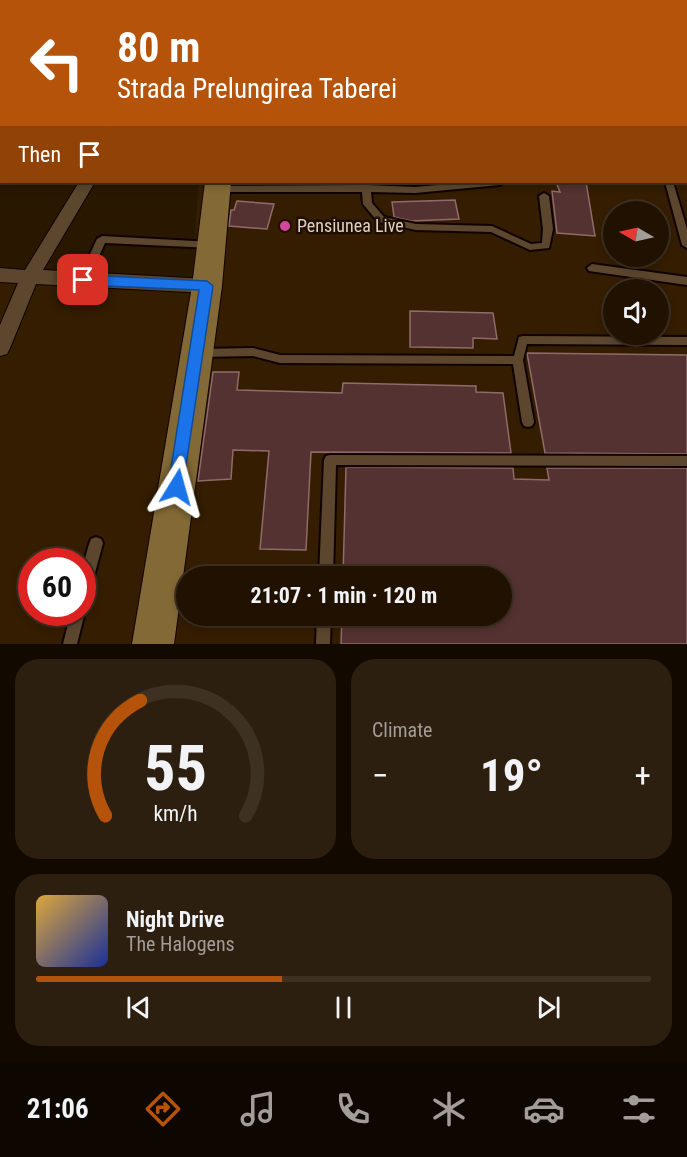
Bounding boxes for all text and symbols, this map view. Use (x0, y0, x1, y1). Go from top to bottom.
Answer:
text: 80 m (117, 23, 200, 72)
icon: left (18, 24, 96, 102)
text: Strada Prelungirea Taberei (117, 73, 397, 105)
icon: arrive (73, 138, 106, 171)
text: Then (18, 142, 61, 167)
north arrow (603, 201, 669, 267)
map controls (603, 201, 669, 345)
place label: Pensiunea Live (297, 215, 404, 236)
marker: Pensiunea Live (278, 219, 292, 233)
pin (57, 254, 108, 305)
icon: arrive (66, 263, 99, 296)
button: sound (603, 279, 669, 345)
position arrow (145, 455, 209, 519)
speed limit sign: 60 (18, 548, 96, 626)
text: 21:07 · 1 min · 120 m (251, 583, 437, 608)
text: Climate (372, 718, 432, 742)
text: 55 (144, 732, 207, 805)
text: 19° (480, 749, 543, 802)
text: − (372, 756, 389, 795)
text: + (635, 756, 651, 795)
text: km/h (153, 801, 198, 826)
text: Night Drive (126, 907, 224, 932)
text: The Halogens (126, 932, 235, 956)
icon: previous (122, 991, 155, 1024)
icon: pause (327, 991, 360, 1024)
icon: next (532, 991, 565, 1024)
icon: directions (142, 1088, 184, 1130)
icon: music (237, 1088, 279, 1130)
icon: phone (332, 1088, 374, 1130)
icon: climate (428, 1088, 470, 1130)
icon: car (523, 1088, 565, 1130)
icon: filters (618, 1088, 660, 1130)
text: 21:06 (27, 1093, 89, 1125)

